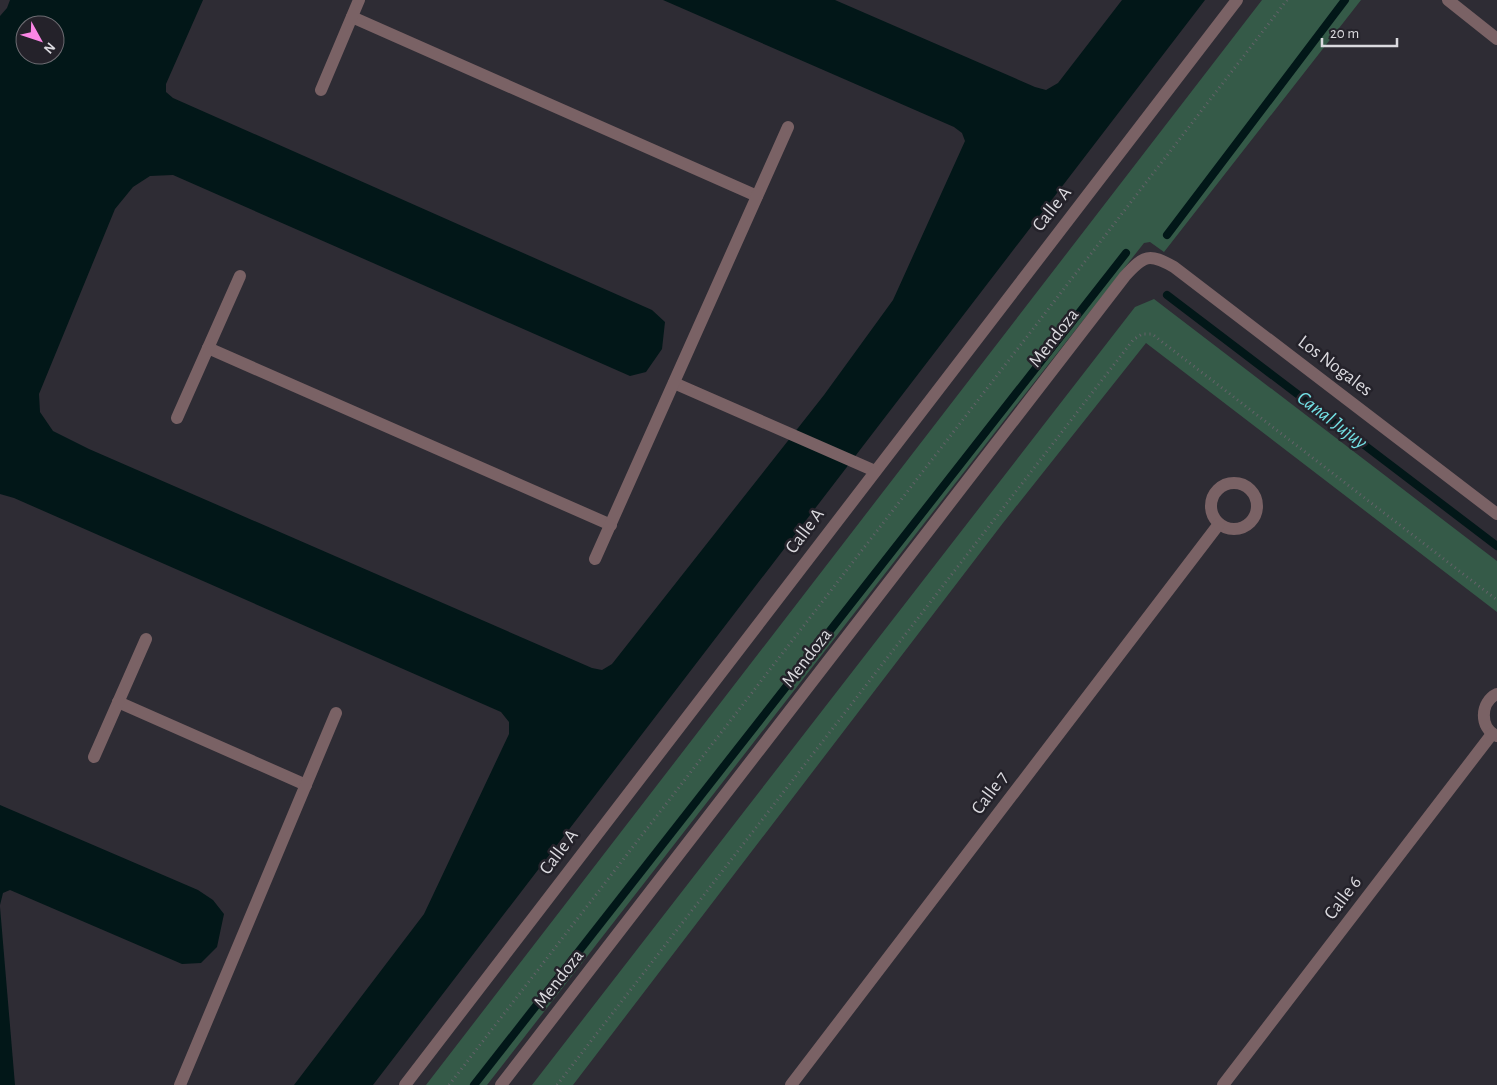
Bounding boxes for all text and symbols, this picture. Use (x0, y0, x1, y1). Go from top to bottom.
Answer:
north arrow (15, 15, 65, 65)
scale bar (1322, 15, 1397, 47)
text: 20 m (1330, 26, 1359, 41)
text: N (41, 39, 58, 56)
street label: Calle A (1029, 183, 1075, 235)
street label: Mendoza (1025, 305, 1083, 371)
street label: Los Nogales (1294, 332, 1376, 400)
water label: Canal Jujuy (1293, 387, 1371, 453)
street label: Calle A (782, 505, 828, 557)
street label: Mendoza (778, 625, 836, 691)
street label: Calle 7 (968, 768, 1012, 818)
street label: Calle A (536, 826, 582, 878)
street label: Calle 6 (1321, 873, 1365, 923)
street label: Mendoza (530, 946, 588, 1012)

